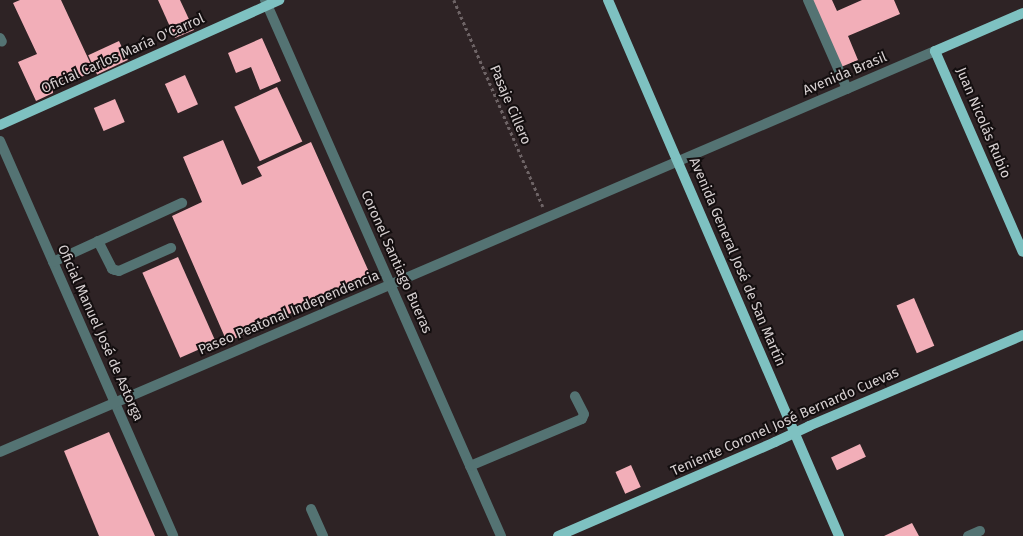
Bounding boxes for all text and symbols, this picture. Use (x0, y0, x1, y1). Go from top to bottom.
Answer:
street label: Oficial Carlos María O'Carrol (39, 10, 207, 98)
street label: Avenida Brasil (800, 49, 890, 99)
street label: Pasaje Cillero (486, 63, 534, 147)
street label: Juan Nicolás Rubio (952, 65, 1014, 181)
street label: Avenida General José de San Martín (685, 155, 789, 369)
street label: Coronel Santiago Bueras (357, 188, 435, 336)
street label: Oficial Manuel José de Astorga (53, 242, 147, 424)
street label: Paseo Peatonal Independencia (196, 267, 382, 359)
street label: Teniente Coronel José Bernardo Cuevas (668, 364, 902, 480)

